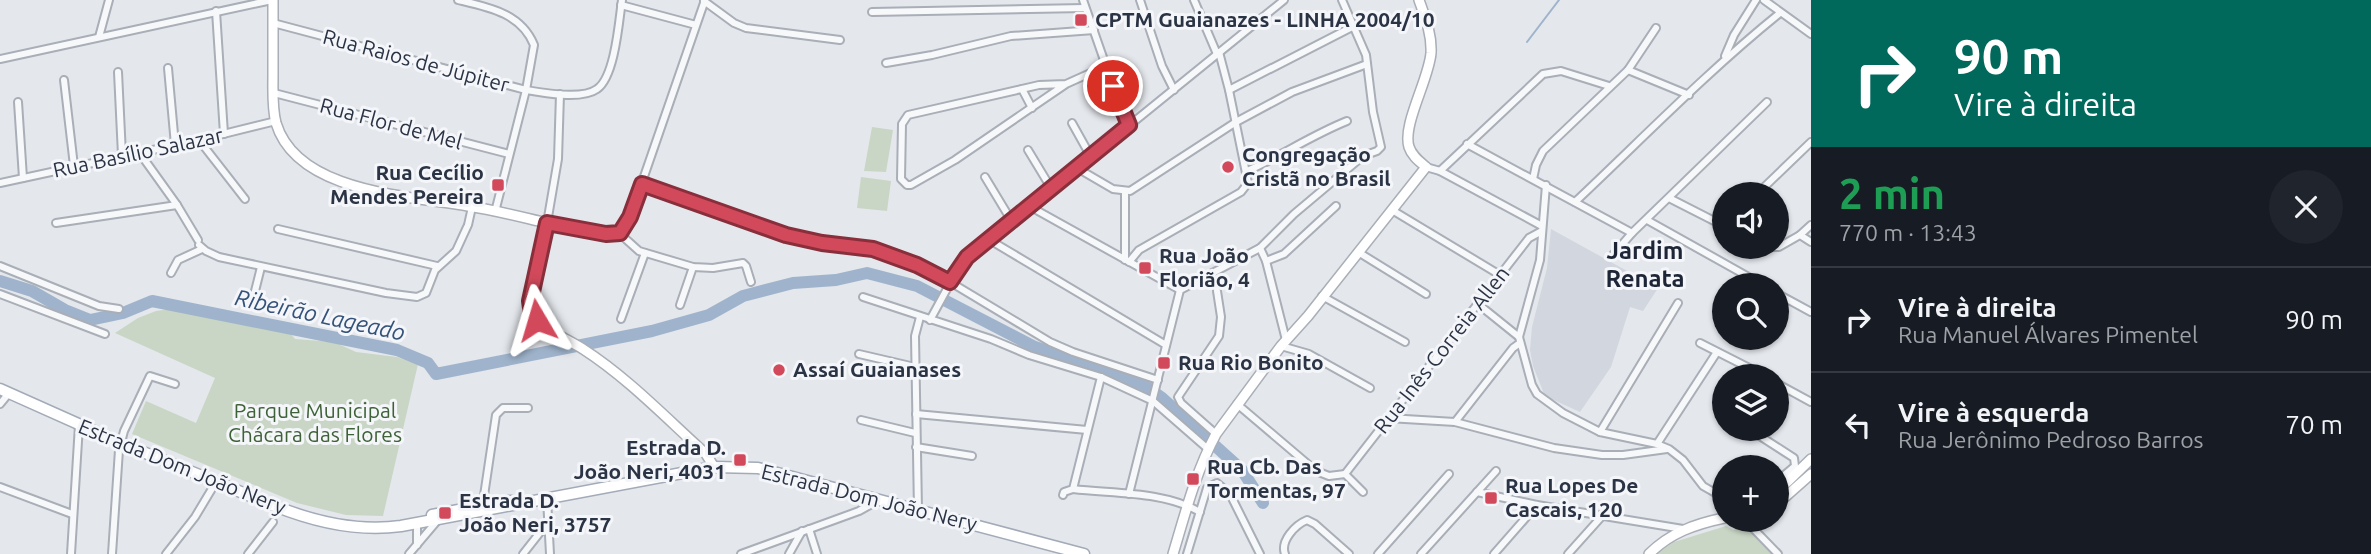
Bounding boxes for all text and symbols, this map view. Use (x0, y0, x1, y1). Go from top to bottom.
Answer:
place label: CPTM Guaianazes - LINHA 2004/10 (1095, 7, 1435, 31)
marker: CPTM Guaianazes - LINHA 2004/10 (1073, 12, 1089, 28)
street label: Rua Raios de Júpiter (320, 24, 512, 96)
icon: right (1839, 28, 1930, 119)
text: 90 m (1954, 28, 2063, 83)
pin (1083, 56, 1143, 116)
icon: arrive (1094, 67, 1132, 105)
text: Vire à direita (1954, 86, 2137, 122)
street label: Rua Flor de Mel (317, 93, 465, 154)
street label: Rua Basílio Salazar (51, 122, 225, 182)
place label: Congregação Cristã no Brasil (1242, 142, 1391, 190)
marker: Congregação Cristã no Brasil (1220, 159, 1236, 175)
place label: Rua Cecílio Mendes Pereira (330, 160, 484, 208)
text: 2 min (1839, 170, 1945, 217)
button: close (2269, 170, 2343, 244)
marker: Rua Cecílio Mendes Pereira (490, 177, 506, 193)
map controls (1712, 182, 1789, 532)
button: sound (1712, 182, 1789, 259)
text: 770 m · 13:43 (1839, 220, 1977, 245)
district label: Jardim Renata (1605, 237, 1685, 292)
place label: Rua João Florião, 4 (1159, 243, 1250, 291)
marker: Rua João Florião, 4 (1137, 260, 1153, 276)
street label: Rua Inês Correia Allen (1369, 261, 1514, 438)
button: search (1712, 273, 1789, 350)
position arrow (500, 283, 574, 357)
water label: Ribeirão Lageado (233, 284, 407, 345)
text: Vire à direita (1898, 293, 2057, 322)
icon: right (1839, 301, 1877, 339)
text: 90 m (2285, 305, 2343, 334)
text: Rua Manuel Álvares Pimentel (1898, 322, 2198, 347)
place label: Rua Rio Bonito (1178, 350, 1324, 374)
marker: Rua Rio Bonito (1156, 355, 1172, 371)
place label: Assaí Guaianases (793, 357, 961, 381)
marker: Assaí Guaianases (771, 362, 787, 378)
button: layers (1712, 364, 1789, 441)
park label: Parque Municipal Chácara das Flores (228, 398, 402, 446)
text: Vire à esquerda (1898, 398, 2089, 427)
icon: left (1839, 406, 1877, 444)
text: 70 m (2285, 410, 2343, 439)
street label: Estrada Dom João Nery (75, 413, 290, 519)
text: Rua Jerônimo Pedroso Barros (1898, 427, 2204, 452)
place label: Estrada D. João Neri, 4031 (574, 435, 726, 483)
marker: Estrada D. João Neri, 4031 (732, 452, 748, 468)
place label: Rua Cb. Das Tormentas, 97 (1207, 454, 1346, 502)
button: + (1712, 455, 1789, 532)
street label: Estrada Dom João Nery (759, 459, 980, 535)
marker: Rua Cb. Das Tormentas, 97 (1185, 471, 1201, 487)
place label: Rua Lopes De Cascais, 120 (1505, 473, 1638, 521)
place label: Estrada D. João Neri, 3757 (459, 488, 611, 536)
marker: Rua Lopes De Cascais, 120 (1483, 490, 1499, 506)
marker: Estrada D. João Neri, 3757 (437, 505, 453, 521)

